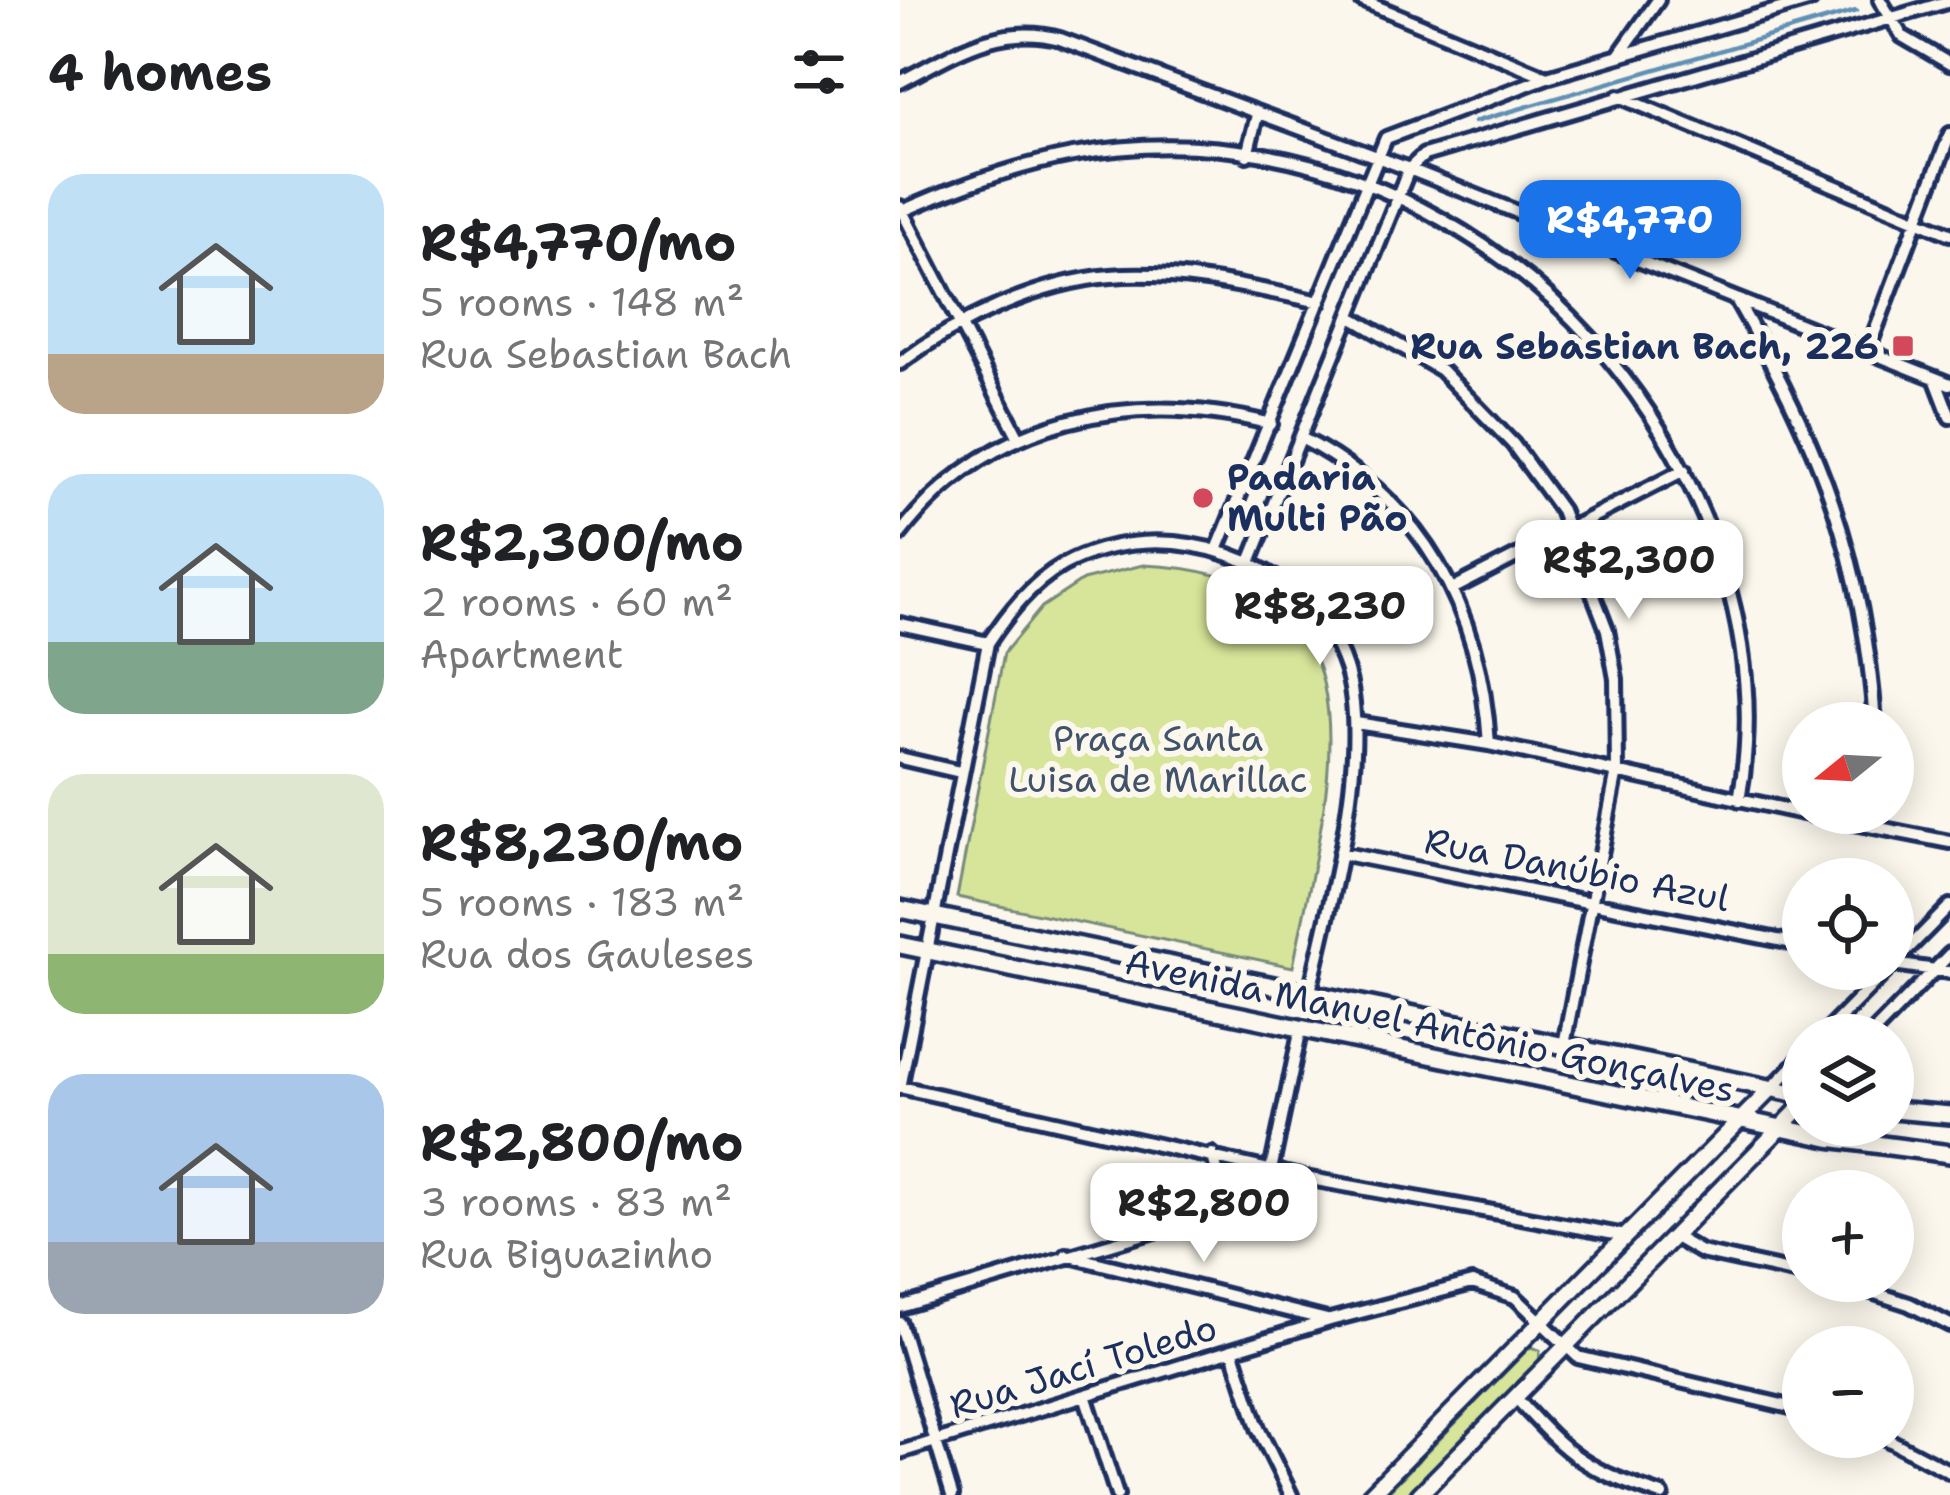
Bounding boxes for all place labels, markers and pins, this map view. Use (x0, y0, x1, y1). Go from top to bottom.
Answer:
pin: R$4,770 (1519, 180, 1741, 282)
place label: Rua Sebastian Bach, 226 (1410, 322, 1879, 371)
marker: Rua Sebastian Bach, 226 (1890, 333, 1916, 359)
place label: Padaria Multi Pão (1227, 453, 1408, 543)
marker: Padaria Multi Pão (1190, 485, 1216, 511)
pin: R$2,300 (1518, 520, 1740, 622)
pin: R$8,230 (1209, 566, 1431, 668)
pin: R$2,800 (1093, 1163, 1315, 1265)

